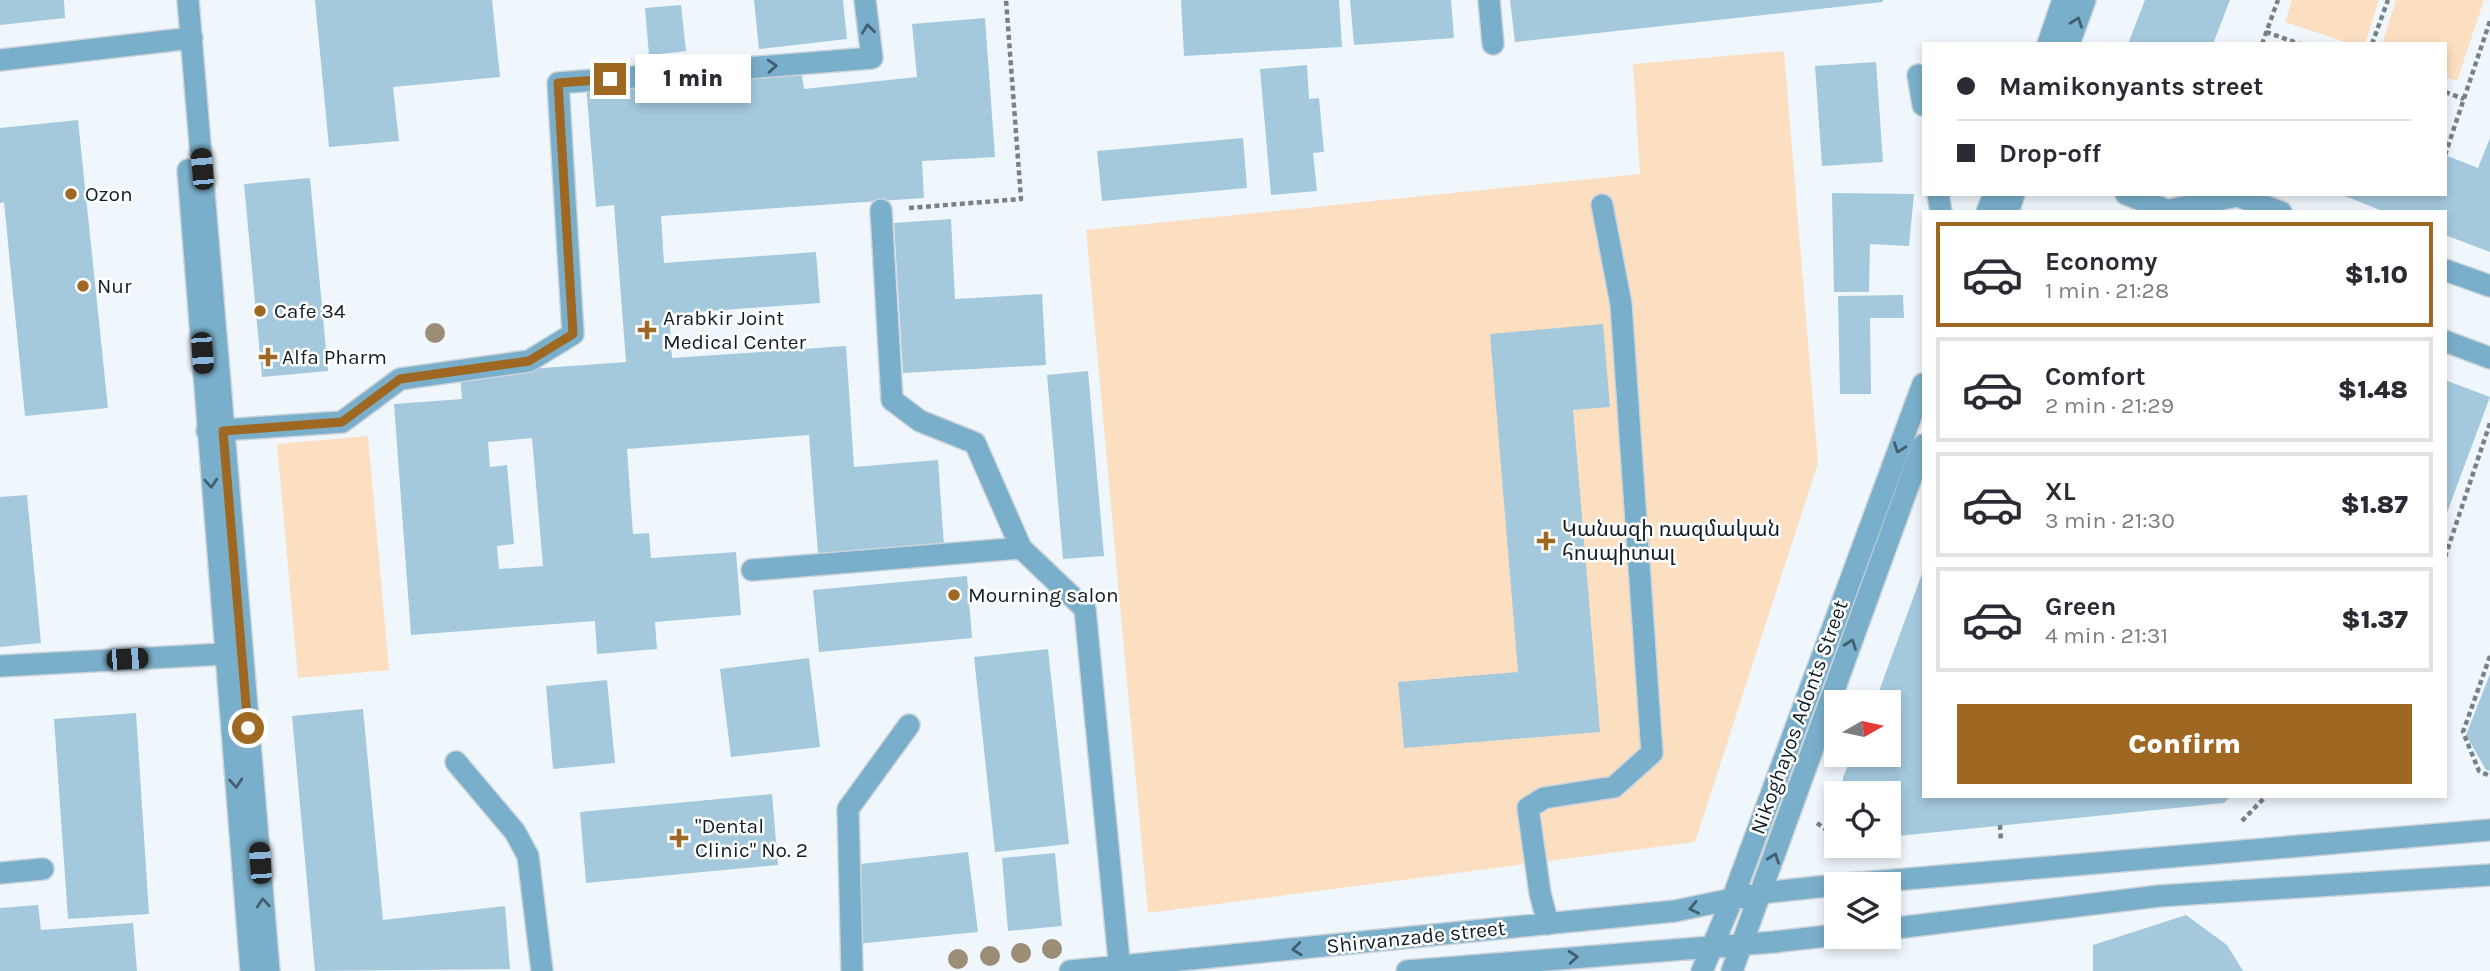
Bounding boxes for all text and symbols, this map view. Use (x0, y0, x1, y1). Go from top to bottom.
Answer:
one-way arrow (2069, 16, 2083, 28)
one-way arrow (861, 23, 876, 35)
callout: 1 min (634, 55, 750, 104)
one-way arrow (767, 59, 778, 74)
route end (594, 63, 626, 95)
text: 1 min (663, 65, 723, 92)
text: Mamikonyants street (1999, 71, 2264, 102)
text: Drop-off (1999, 138, 2101, 169)
car (190, 147, 215, 191)
place label: Ozon (85, 182, 133, 206)
marker: Ozon (63, 186, 79, 202)
icon: car (1961, 243, 2024, 306)
text: Economy (2045, 246, 2157, 277)
text: $1.10 (2344, 259, 2408, 290)
place label: Nur (97, 274, 132, 298)
text: 1 min · 21:28 (2045, 277, 2169, 304)
marker: Nur (75, 278, 91, 294)
place label: Cafe 34 (274, 299, 346, 323)
marker: Cafe 34 (252, 303, 268, 319)
place label: Arabkir Joint Medical Center (663, 306, 807, 354)
marker: Arabkir Joint Medical Center (637, 320, 657, 340)
car (191, 331, 214, 375)
place label: Alfa Pharm (282, 345, 387, 369)
marker: Alfa Pharm (260, 349, 276, 365)
icon: car (1961, 358, 2024, 421)
text: Comfort (2045, 361, 2146, 392)
text: $1.48 (2338, 374, 2408, 405)
text: 2 min · 21:29 (2045, 392, 2174, 419)
one-way arrow (1894, 442, 1908, 454)
icon: car (1961, 473, 2024, 536)
text: XL (2045, 476, 2076, 507)
one-way arrow (204, 478, 219, 489)
text: $1.87 (2341, 489, 2408, 520)
text: 3 min · 21:30 (2045, 507, 2175, 534)
place label: Կանազի ռազմական հոսպիտալ (1562, 517, 1780, 565)
marker: Կանազի ռազմական հոսպիտալ (1536, 531, 1556, 551)
place label: Mourning salon (968, 583, 1119, 607)
marker: Mourning salon (946, 587, 962, 603)
icon: car (1961, 588, 2024, 651)
text: Green (2045, 591, 2117, 622)
street label: Nikoghayos Adonts Street (1745, 597, 1853, 837)
text: $1.37 (2341, 604, 2408, 635)
text: 4 min · 21:31 (2045, 622, 2168, 649)
one-way arrow (1843, 638, 1857, 650)
car (106, 647, 149, 671)
north arrow (1824, 690, 1900, 766)
map controls (1824, 690, 1901, 949)
button: Confirm (1957, 704, 2412, 784)
route start (232, 712, 264, 744)
one-way arrow (228, 778, 243, 789)
button: locate (1824, 781, 1901, 858)
place label: "Dental Clinic" No. 2 (695, 814, 808, 862)
marker: "Dental Clinic" No. 2 (669, 828, 689, 848)
car (249, 841, 272, 885)
one-way arrow (1766, 852, 1780, 864)
button: layers (1824, 872, 1901, 949)
one-way arrow (256, 897, 271, 908)
one-way arrow (1688, 899, 1700, 914)
street label: Shirvanzade street (1325, 916, 1507, 958)
one-way arrow (1292, 941, 1303, 956)
one-way arrow (1568, 950, 1579, 965)

